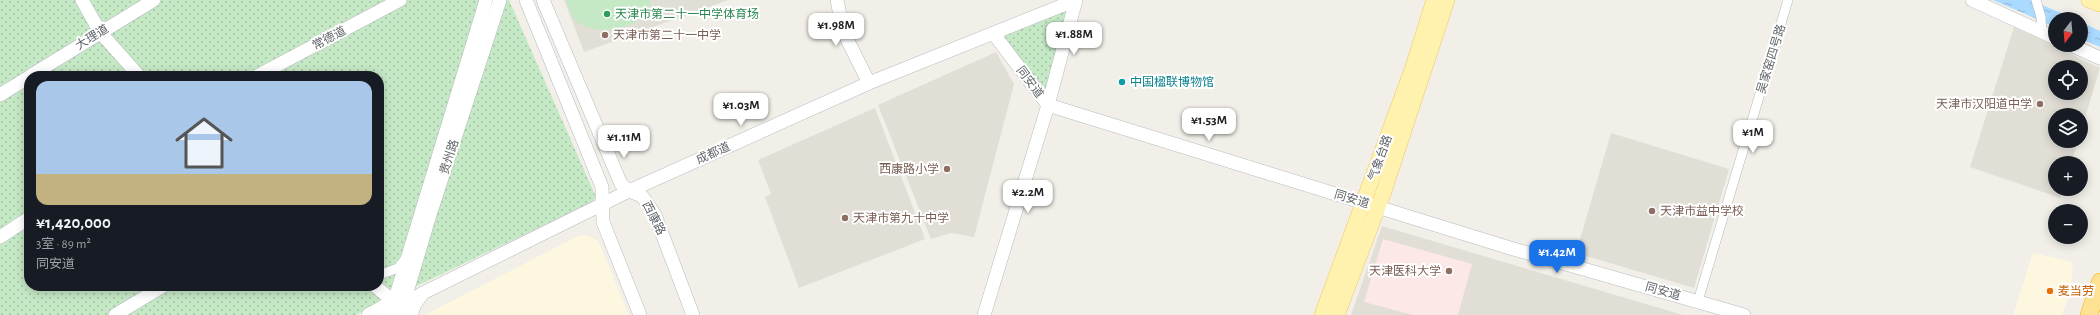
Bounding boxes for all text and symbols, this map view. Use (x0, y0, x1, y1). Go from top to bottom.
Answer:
place label: 天津市第二十一中学体育场 (615, 7, 759, 20)
marker: 天津市第二十一中学体育场 (602, 9, 612, 19)
north arrow (2048, 12, 2088, 52)
map controls (2048, 12, 2088, 244)
pin: ¥1.98M (803, 13, 869, 47)
text: ¥1.98M (817, 19, 855, 32)
street label: 大理道 (73, 22, 110, 52)
pin: ¥1.88M (1041, 22, 1107, 56)
street label: 常德道 (310, 23, 348, 52)
street label: 吴家窑四号路 (1754, 23, 1787, 95)
place label: 天津市第二十一中学 (613, 28, 721, 41)
text: ¥1.88M (1055, 28, 1093, 41)
marker: 天津市第二十一中学 (600, 30, 610, 40)
button: locate (2048, 60, 2088, 100)
street label: 同安道 (1014, 63, 1046, 100)
place label: 中国楹联博物馆 (1130, 75, 1214, 88)
marker: 中国楹联博物馆 (1117, 77, 1127, 87)
pin: ¥1.03M (708, 93, 774, 127)
place label: 天津市汉阳道中学 (1936, 97, 2032, 110)
text: ¥1.03M (722, 99, 760, 112)
marker: 天津市汉阳道中学 (2035, 99, 2045, 109)
icon: home (168, 107, 240, 179)
pin: ¥1.53M (1176, 108, 1242, 142)
button: layers (2048, 108, 2088, 148)
text: ¥1.53M (1191, 114, 1227, 127)
pin: ¥1M (1734, 120, 1772, 154)
pin: ¥1.11M (591, 125, 657, 159)
text: ¥1M (1742, 126, 1764, 139)
text: ¥1.11M (607, 131, 641, 144)
street label: 气象台路 (1365, 133, 1394, 183)
street label: 贵州路 (437, 138, 460, 176)
street label: 成都道 (694, 139, 732, 166)
button: + (2048, 156, 2088, 196)
place label: 西康路小学 (879, 162, 939, 175)
marker: 西康路小学 (942, 164, 952, 174)
pin: ¥2.2M (1000, 180, 1056, 214)
text: ¥2.2M (1012, 186, 1044, 199)
street label: 同安道 (1333, 187, 1371, 210)
street label: 西康路 (640, 199, 668, 237)
place label: 天津市益中学校 (1660, 204, 1744, 217)
button: − (2048, 204, 2088, 244)
marker: 天津市益中学校 (1647, 206, 1657, 216)
place label: 天津市第九十中学 (853, 211, 949, 224)
marker: 天津市第九十中学 (840, 213, 850, 223)
text: ¥1,420,000 (36, 214, 111, 231)
text: 3室 · 89 m² (36, 238, 91, 251)
pin: ¥1.42M (1524, 240, 1590, 274)
text: ¥1.42M (1538, 246, 1576, 259)
text: 同安道 (36, 258, 75, 271)
place label: 天津医科大学 (1369, 264, 1441, 277)
marker: 天津医科大学 (1444, 266, 1454, 276)
street label: 同安道 (1644, 279, 1682, 302)
place label: 麦当劳 (2058, 285, 2094, 297)
marker: 麦当劳 (2045, 286, 2055, 296)

